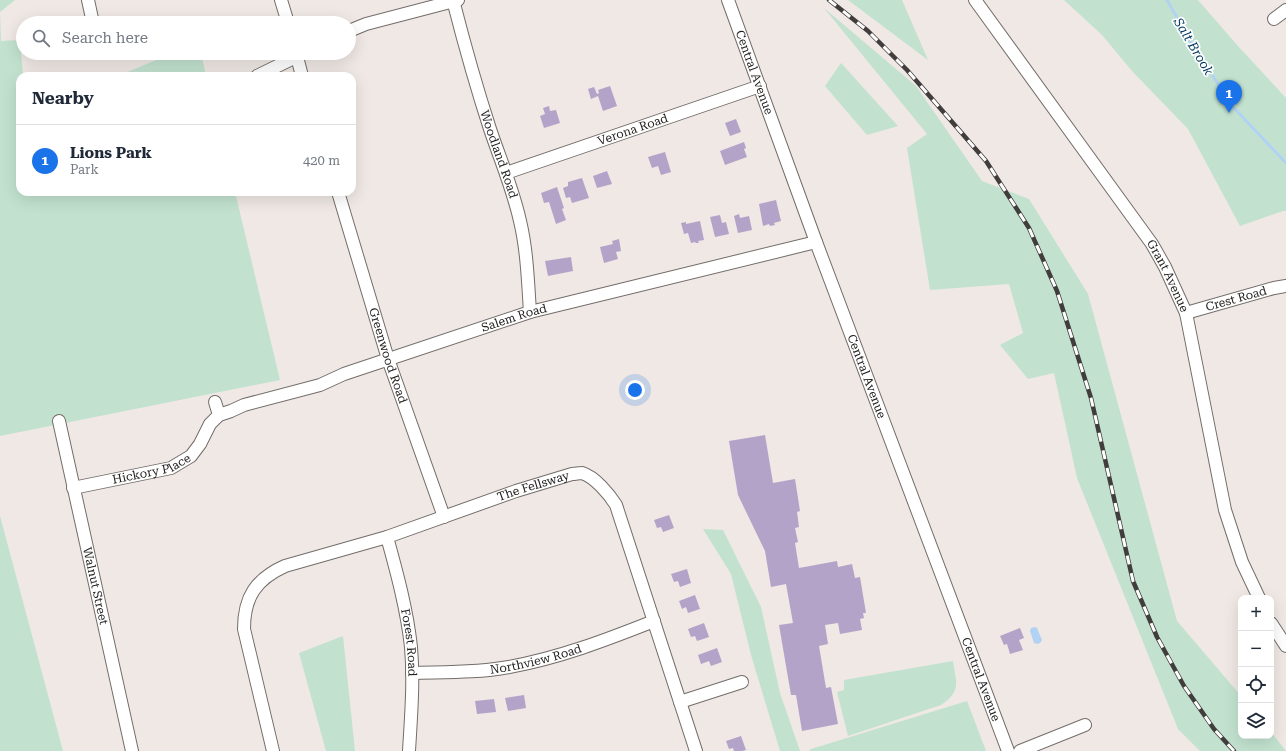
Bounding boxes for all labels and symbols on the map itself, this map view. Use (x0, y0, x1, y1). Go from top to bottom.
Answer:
water label: Salt Brook (1170, 14, 1217, 78)
street label: Central Avenue (733, 28, 776, 117)
pin: 1 (1216, 80, 1242, 113)
street label: Woodland Road (477, 108, 521, 200)
street label: Verona Road (596, 111, 670, 148)
street label: Grant Avenue (1144, 237, 1192, 315)
street label: Crest Road (1204, 283, 1268, 314)
street label: Salem Road (479, 301, 548, 335)
street label: Greenwood Road (366, 306, 410, 406)
street label: Central Avenue (844, 332, 889, 421)
your location (625, 380, 645, 400)
street label: Hickory Place (111, 451, 194, 487)
street label: The Fellsway (495, 468, 572, 504)
street label: Walnut Street (80, 546, 111, 627)
street label: Forest Road (398, 607, 419, 677)
street label: Central Avenue (959, 635, 1003, 724)
street label: Northview Road (489, 641, 584, 677)

